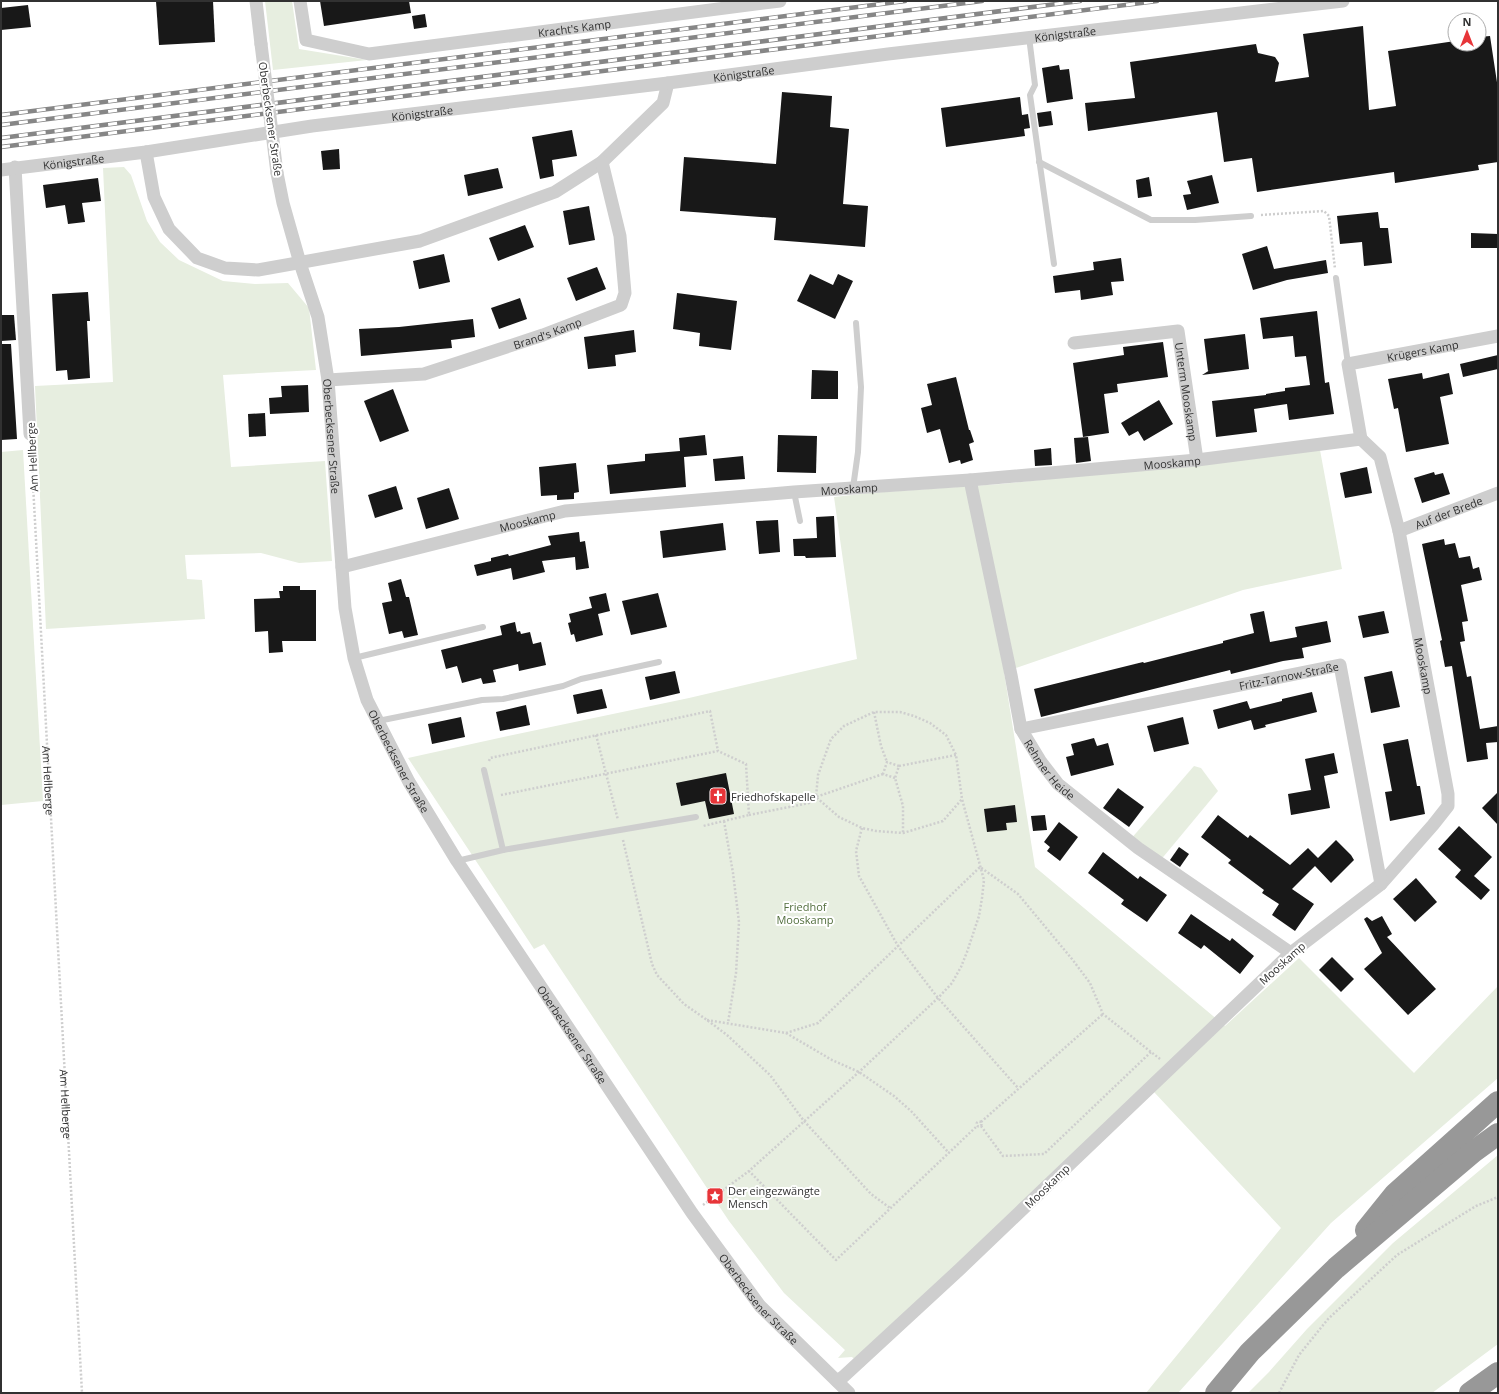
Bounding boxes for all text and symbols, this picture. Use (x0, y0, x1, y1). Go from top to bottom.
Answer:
north arrow (1447, 12, 1487, 52)
text: N (1463, 14, 1471, 29)
street label: Kracht's Kamp (537, 15, 612, 40)
street label: Königstraße (1034, 22, 1097, 44)
street label: Oberbecksener Straße (256, 61, 286, 177)
street label: Königstraße (712, 62, 775, 85)
street label: Königstraße (391, 102, 454, 124)
street label: Königstraße (42, 150, 105, 172)
street label: Brand's Kamp (511, 313, 584, 352)
street label: Krügers Kamp (1386, 336, 1460, 364)
street label: Unterm Mooskamp (1172, 341, 1202, 442)
street label: Oberbecksener Straße (320, 378, 344, 494)
street label: Am Hellberge (23, 422, 41, 492)
street label: Mooskamp (1143, 452, 1202, 472)
street label: Mooskamp (820, 479, 878, 498)
street label: Auf der Brede (1413, 492, 1484, 532)
street label: Mooskamp (498, 506, 557, 535)
street label: Mooskamp (1411, 636, 1437, 696)
street label: Fritz-Tarnow-Straße (1237, 658, 1340, 693)
street label: Oberbecksener Straße (365, 707, 433, 815)
street label: Rehmer Heide (1021, 736, 1078, 802)
street label: Am Hellberge (40, 745, 58, 816)
church icon: Friedhofskapelle (708, 786, 728, 806)
place label: Friedhofskapelle (731, 789, 816, 804)
park label: Friedhof Mooskamp (776, 899, 834, 927)
street label: Mooskamp (1256, 938, 1308, 988)
street label: Oberbecksener Straße (534, 982, 611, 1086)
street label: Am Hellberge (57, 1069, 76, 1139)
street label: Mooskamp (1021, 1161, 1073, 1211)
place label: Der eingezwängte Mensch (728, 1183, 820, 1211)
place icon: Der eingezwängte Mensch (705, 1186, 725, 1206)
street label: Oberbecksener Straße (716, 1250, 802, 1347)

